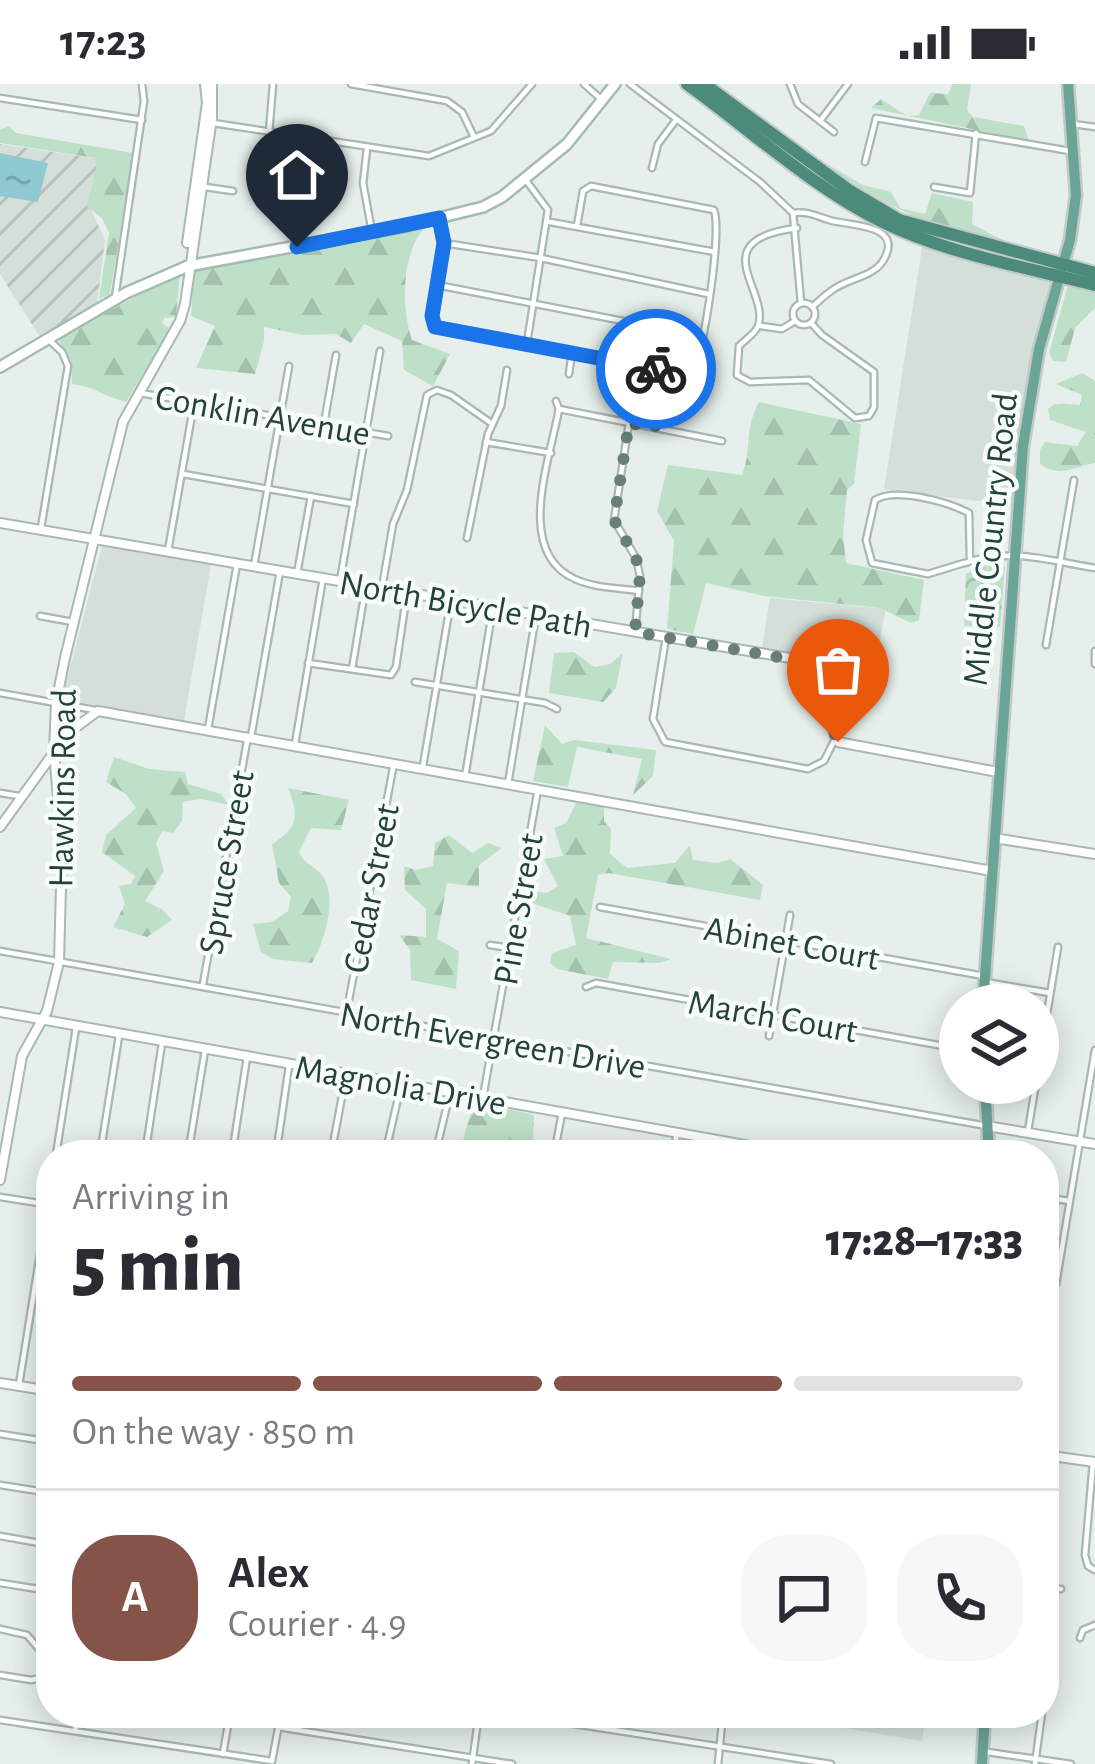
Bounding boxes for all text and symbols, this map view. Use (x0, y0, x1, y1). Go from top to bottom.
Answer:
text: 17:23 (60, 19, 147, 64)
pin (246, 124, 348, 247)
icon: home (264, 142, 330, 208)
courier (596, 309, 716, 429)
icon: bike (623, 336, 689, 402)
street label: Conklin Avenue (152, 379, 373, 453)
street label: Middle Country Road (958, 391, 1024, 688)
street label: North Bicycle Path (337, 565, 595, 645)
pin (787, 619, 889, 742)
icon: bag (805, 637, 871, 703)
street label: Hawkins Road (43, 688, 83, 888)
street label: Spruce Street (193, 767, 261, 957)
street label: Cedar Street (338, 800, 406, 976)
street label: Pine Street (488, 830, 550, 988)
street label: Abinet Court (701, 911, 883, 977)
street label: March Court (685, 984, 861, 1050)
map controls (939, 984, 1059, 1104)
button: layers (939, 984, 1059, 1104)
street label: North Evergreen Drive (337, 996, 648, 1086)
street label: Magnolia Drive (292, 1050, 509, 1122)
text: Arriving in (72, 1178, 230, 1217)
text: 17:28–17:33 (826, 1219, 1023, 1264)
text: 5 min (72, 1227, 244, 1305)
text: On the way · 850 m (72, 1413, 355, 1452)
button: chat (741, 1535, 867, 1661)
button: phone (897, 1535, 1023, 1661)
text: Alex (228, 1551, 309, 1596)
text: A (121, 1575, 149, 1620)
text: Courier · 4.9 (228, 1605, 407, 1644)

